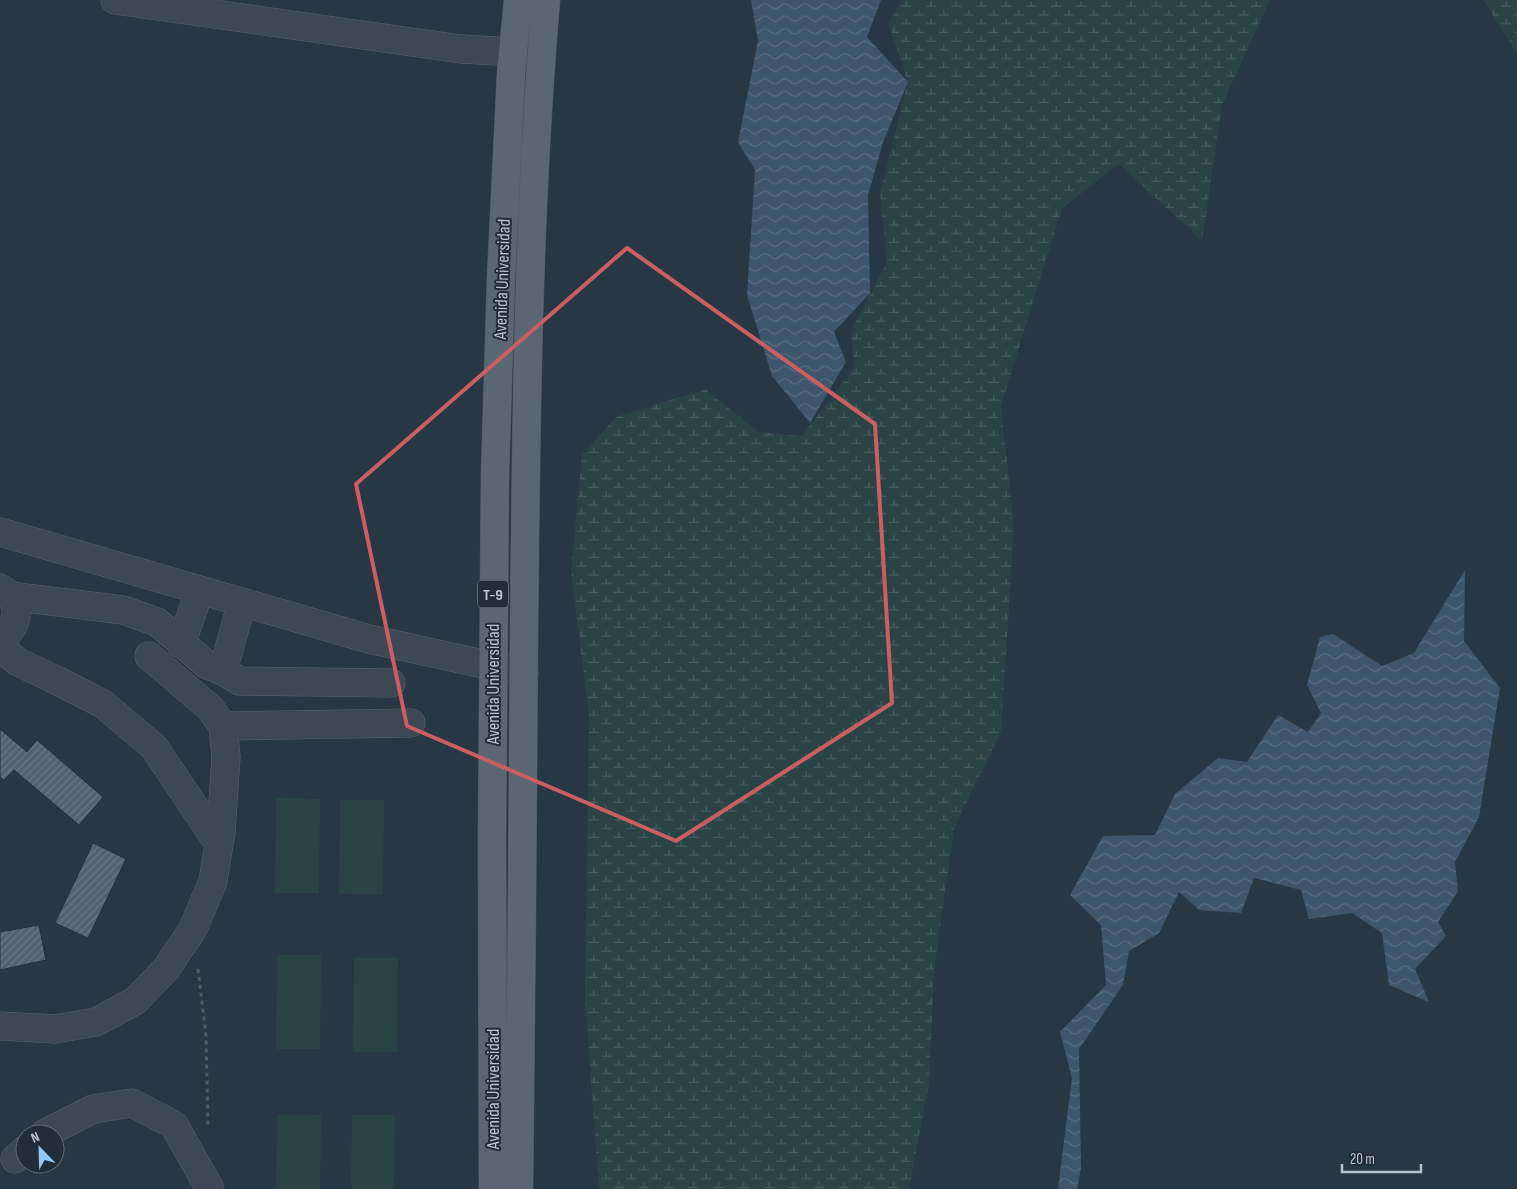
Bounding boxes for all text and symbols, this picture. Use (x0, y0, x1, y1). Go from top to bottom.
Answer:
street label: Avenida Universidad (490, 218, 515, 341)
road number: T-9 (478, 580, 508, 608)
street label: Avenida Universidad (483, 624, 504, 745)
street label: Avenida Universidad (483, 1029, 504, 1150)
north arrow (15, 1124, 65, 1174)
text: N (28, 1128, 42, 1147)
scale bar (1342, 1142, 1421, 1174)
text: 20 m (1350, 1150, 1375, 1169)

